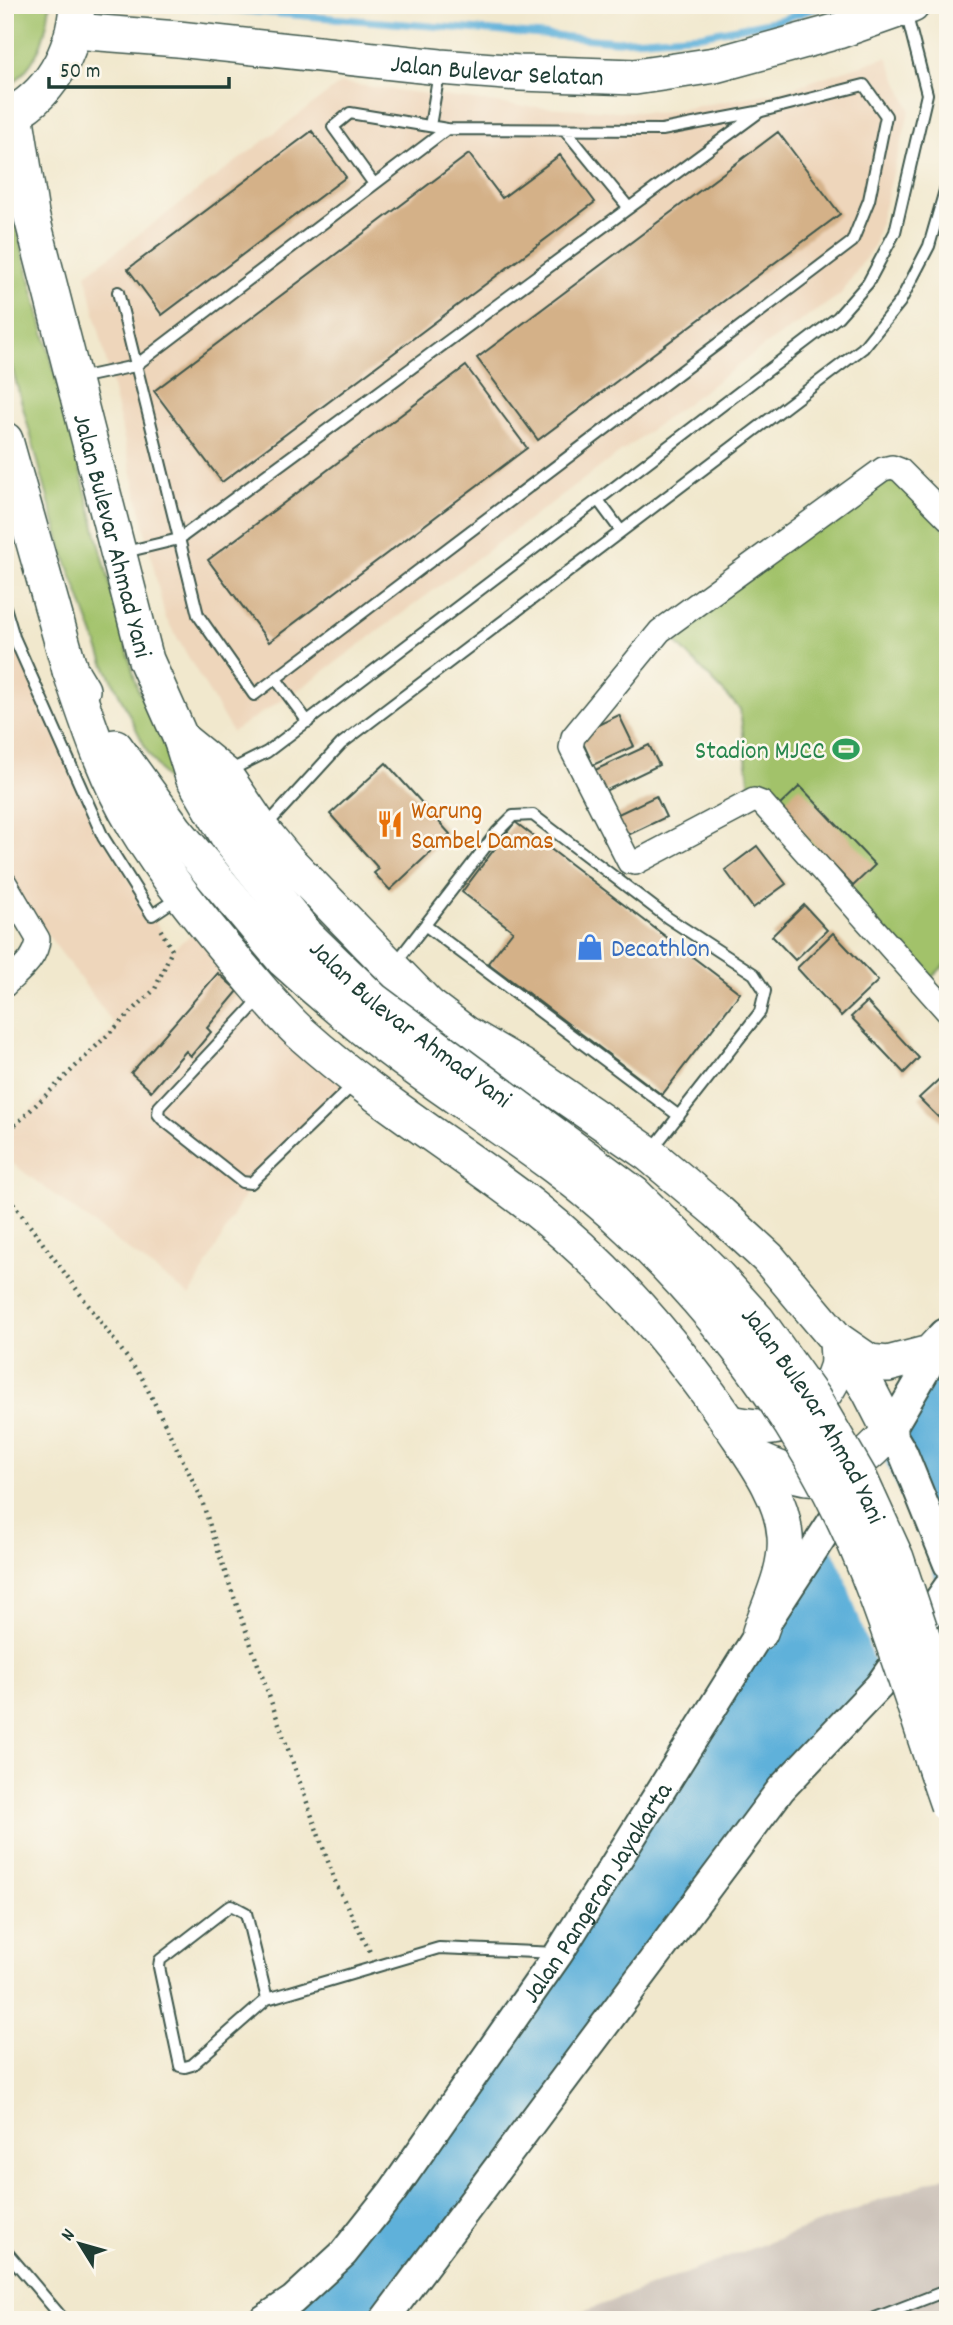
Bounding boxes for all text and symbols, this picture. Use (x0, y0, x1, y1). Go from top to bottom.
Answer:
scale bar (49, 46, 229, 90)
street label: Jalan Bulevar Selatan (389, 47, 604, 98)
text: 50 m (60, 58, 100, 88)
street label: Jalan Bulevar Ahmad Yani (61, 410, 160, 662)
place label: Stadion MJCC (695, 734, 825, 771)
sports icon: Stadion MJCC (831, 734, 861, 764)
place label: Warung Sambel Damas (411, 794, 554, 861)
restaurant icon: Warung Sambel Damas (375, 809, 405, 839)
shop icon: Decathlon (575, 932, 605, 962)
place label: Decathlon (611, 932, 710, 969)
street label: Jalan Bulevar Ahmad Yani (299, 933, 518, 1119)
street label: Jalan Bulevar Ahmad Yani (731, 1299, 893, 1531)
street label: Jalan Pangeran Jayakarta (514, 1776, 684, 2012)
north arrow (46, 2210, 116, 2280)
text: N (56, 2224, 83, 2248)

